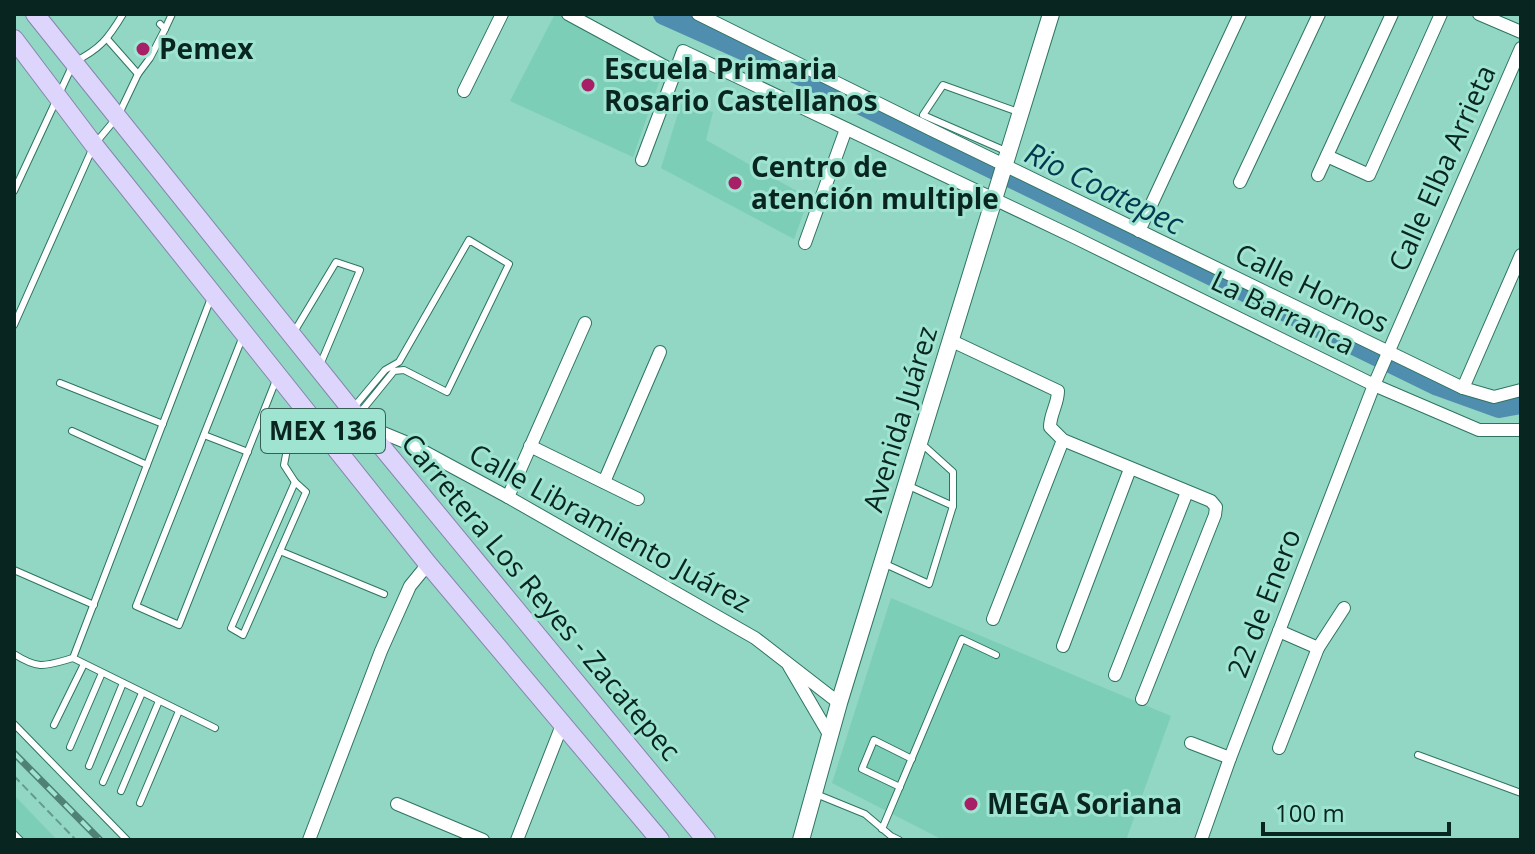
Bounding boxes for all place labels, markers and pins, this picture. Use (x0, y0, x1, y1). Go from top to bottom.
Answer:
place label: Pemex (159, 29, 254, 67)
marker: Pemex (134, 40, 152, 58)
place label: Escuela Primaria Rosario Castellanos (604, 49, 878, 119)
marker: Escuela Primaria Rosario Castellanos (579, 76, 597, 94)
place label: Centro de atención multiple (751, 147, 999, 217)
marker: Centro de atención multiple (726, 174, 744, 192)
place label: MEGA Soriana (987, 784, 1182, 822)
marker: MEGA Soriana (962, 795, 980, 813)

